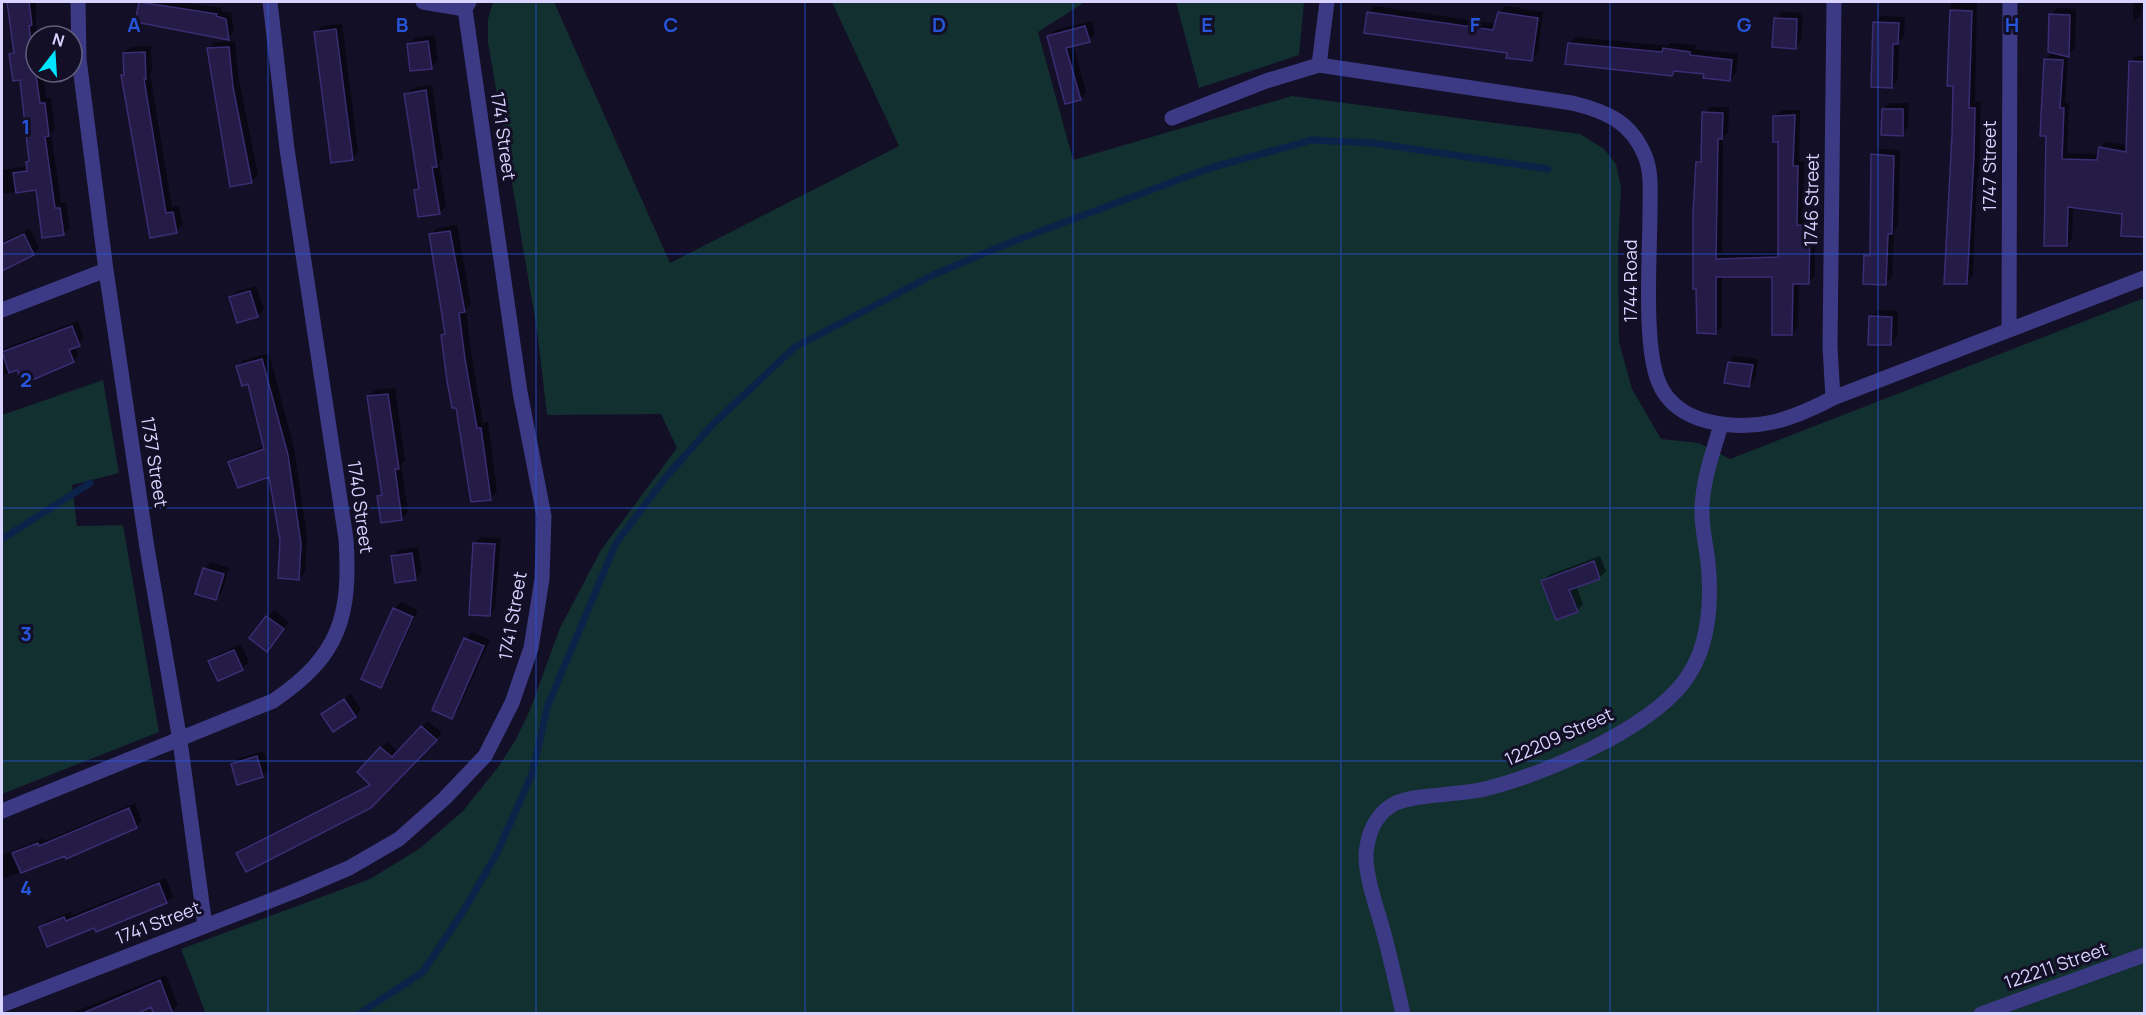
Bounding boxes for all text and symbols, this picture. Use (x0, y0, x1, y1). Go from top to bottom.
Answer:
text: A (127, 11, 141, 38)
text: B (396, 11, 409, 38)
text: C (664, 11, 678, 38)
text: D (932, 11, 946, 38)
text: E (1201, 11, 1213, 38)
text: F (1470, 11, 1481, 38)
text: G (1737, 11, 1752, 38)
text: H (2005, 11, 2019, 38)
north arrow (24, 24, 84, 84)
text: N (50, 27, 67, 52)
street label: 1741 Street (486, 90, 522, 182)
text: 1 (22, 113, 30, 140)
street label: 1747 Street (1977, 120, 2001, 212)
street label: 1746 Street (1798, 153, 1824, 247)
street label: 1744 Road (1618, 240, 1642, 323)
text: 2 (20, 366, 32, 393)
street label: 1737 Street (136, 415, 174, 509)
street label: 1740 Street (343, 459, 379, 555)
street label: 1741 Street (492, 570, 532, 662)
text: 3 (20, 620, 32, 647)
street label: 122209 Street (1501, 701, 1617, 771)
text: 4 (20, 874, 32, 901)
street label: 1741 Street (112, 895, 204, 949)
street label: 122211 Street (2001, 936, 2111, 994)

